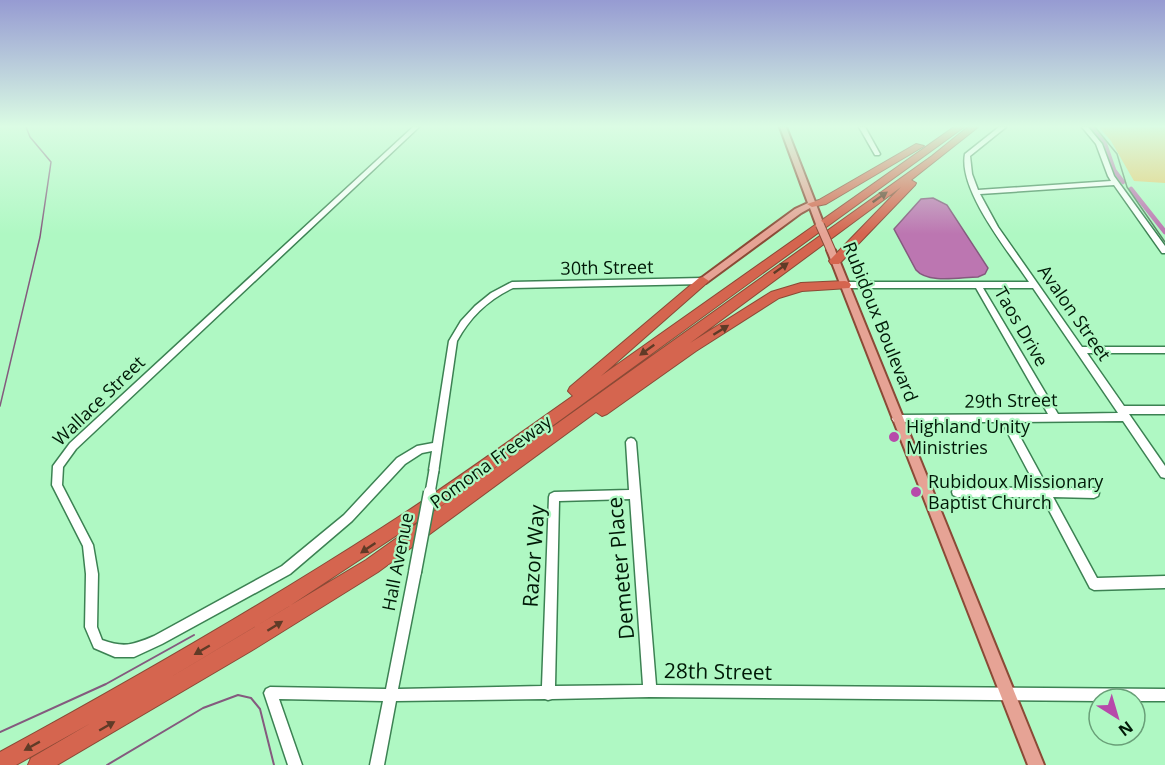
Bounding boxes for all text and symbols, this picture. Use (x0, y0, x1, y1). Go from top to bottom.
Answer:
one-way arrow (872, 191, 888, 203)
street label: Rubidoux Boulevard (838, 238, 924, 405)
street label: 30th Street (560, 254, 654, 280)
street label: Avalon Street (1033, 260, 1117, 365)
one-way arrow (772, 262, 788, 274)
street label: Taos Drive (989, 282, 1054, 371)
one-way arrow (712, 324, 729, 335)
one-way arrow (640, 344, 656, 356)
street label: Wallace Street (47, 350, 150, 450)
street label: 29th Street (964, 387, 1058, 413)
street label: Pomona Freeway (425, 408, 557, 513)
place label: Highland Unity Ministries (906, 414, 1031, 459)
marker: Highland Unity Ministries (887, 430, 901, 444)
place label: Rubidoux Missionary Baptist Church (928, 469, 1104, 514)
marker: Rubidoux Missionary Baptist Church (909, 485, 923, 499)
street label: Demeter Place (600, 496, 640, 641)
street label: Razor Way (515, 503, 551, 608)
street label: Hall Avenue (376, 511, 418, 613)
one-way arrow (360, 542, 376, 553)
one-way arrow (267, 621, 283, 632)
one-way arrow (193, 645, 210, 655)
street label: 28th Street (664, 656, 773, 686)
north arrow (1087, 687, 1147, 747)
text: N (1114, 716, 1138, 742)
one-way arrow (99, 720, 115, 731)
one-way arrow (23, 741, 40, 751)

